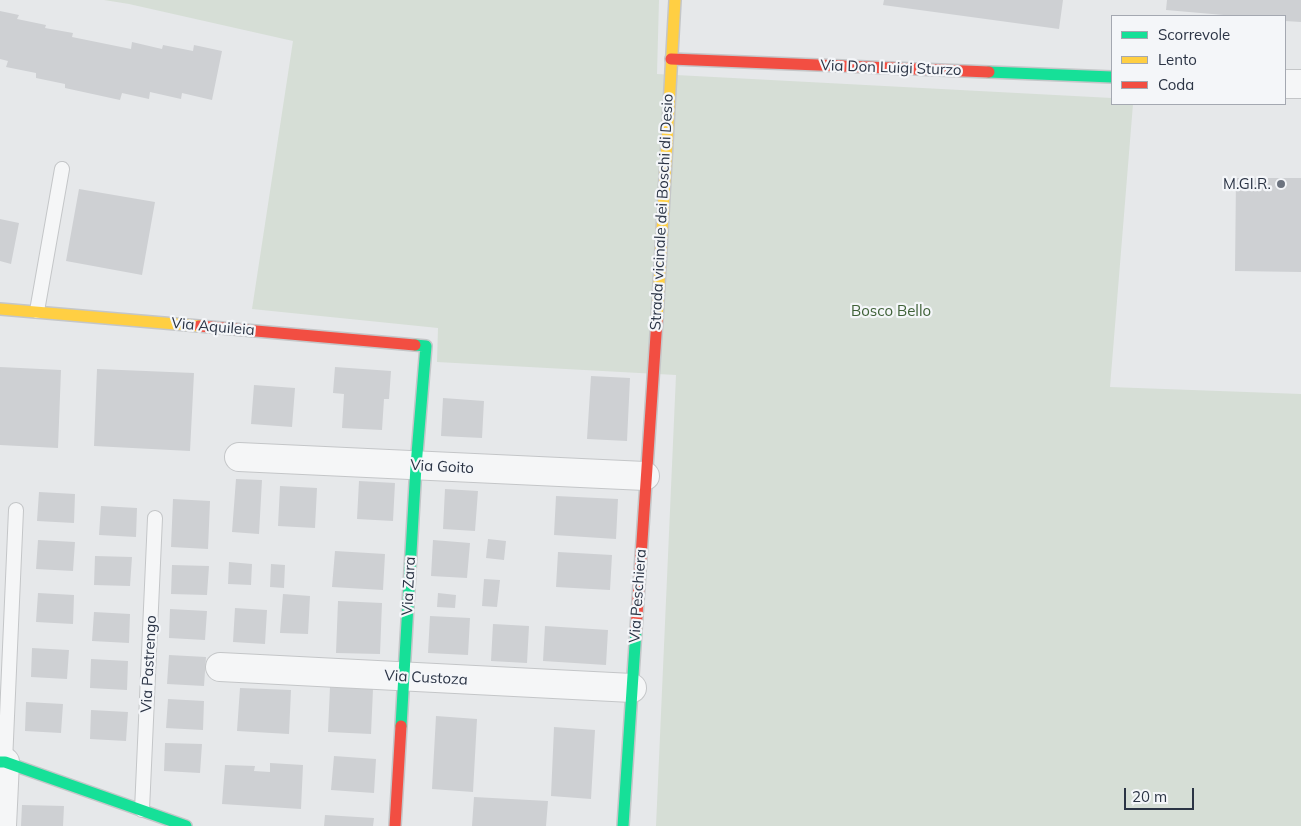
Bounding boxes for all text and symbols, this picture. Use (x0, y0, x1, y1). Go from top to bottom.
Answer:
legend (1111, 15, 1286, 105)
text: Scorrevole (1158, 25, 1230, 44)
text: Lento (1158, 50, 1197, 69)
street label: Via Don Luigi Sturzo (820, 57, 962, 79)
text: Coda (1158, 75, 1194, 94)
street label: Strada vicinale dei Boschi di Desio (647, 93, 677, 331)
place label: M.GI.R. (1223, 175, 1271, 193)
marker: M.GI.R. (1275, 178, 1287, 190)
park label: Bosco Bello (851, 302, 931, 320)
street label: Via Aquileia (171, 314, 255, 340)
street label: Via Goito (410, 456, 474, 478)
street label: Via Peschiera (626, 548, 650, 644)
street label: Via Zara (398, 556, 420, 616)
street label: Via Pastrengo (137, 615, 161, 713)
street label: Via Custoza (384, 667, 468, 689)
scale bar (1126, 778, 1196, 810)
text: 20 m (1132, 787, 1167, 806)

